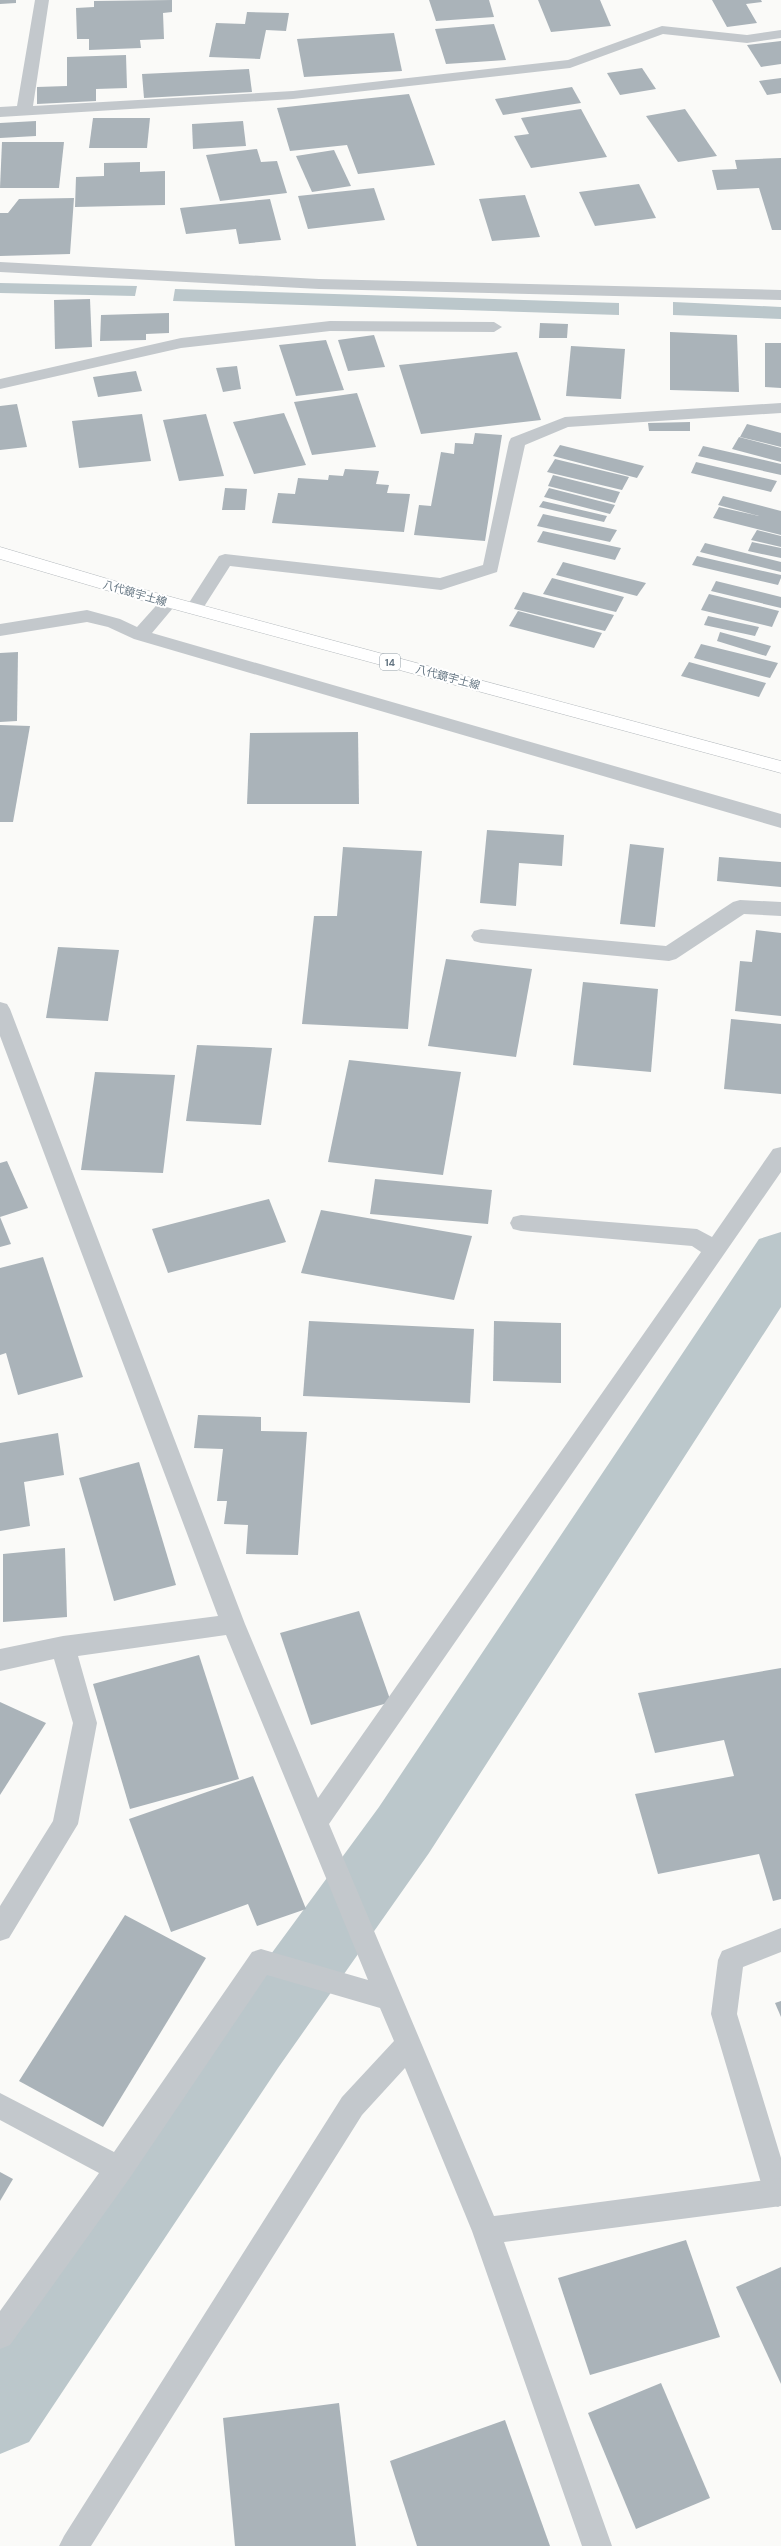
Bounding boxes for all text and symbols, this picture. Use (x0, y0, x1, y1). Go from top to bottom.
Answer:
street label: 八代鏡宇土線 (101, 577, 169, 609)
road number: 14 (380, 654, 400, 670)
street label: 八代鏡宇土線 (414, 662, 482, 692)

